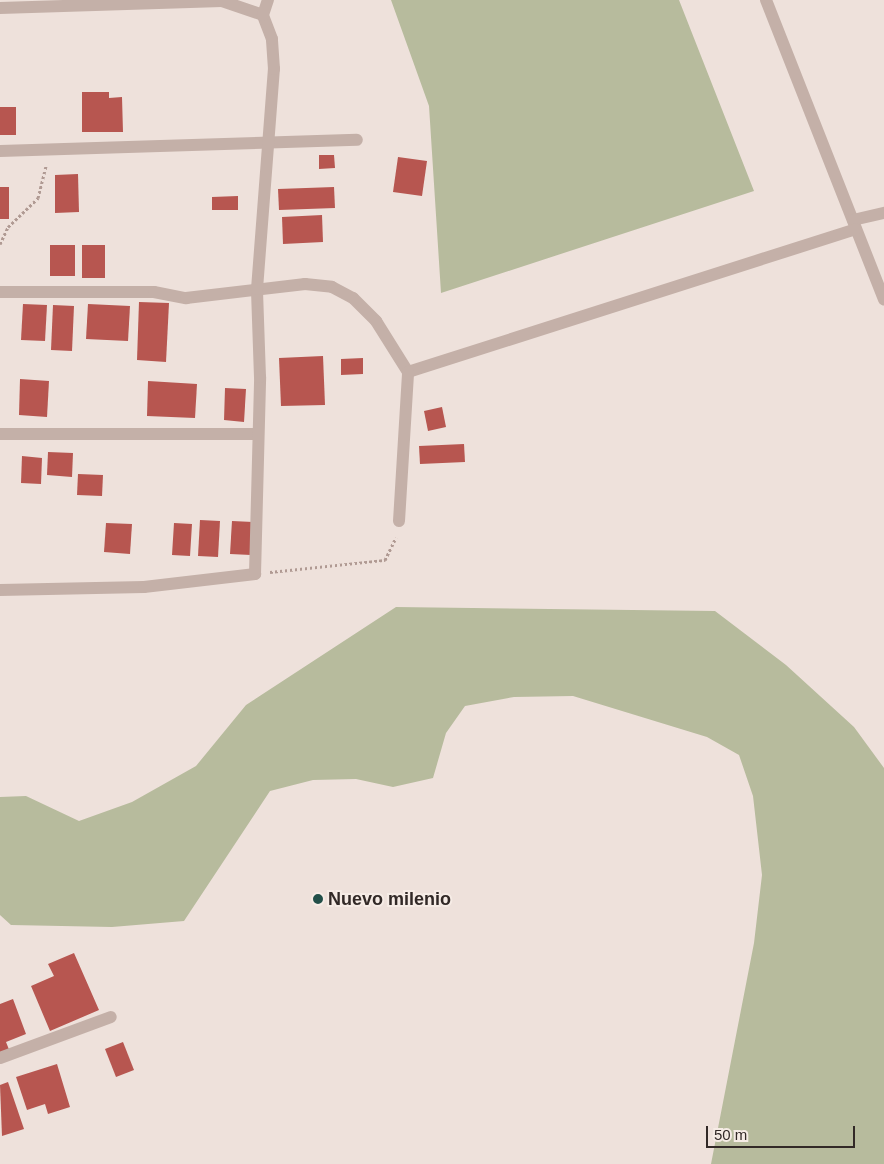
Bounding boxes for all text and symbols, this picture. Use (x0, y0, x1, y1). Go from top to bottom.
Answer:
place label: Nuevo milenio (328, 888, 451, 910)
marker: Nuevo milenio (312, 893, 324, 905)
scale bar (709, 1116, 858, 1148)
text: 50 m (714, 1126, 747, 1143)

